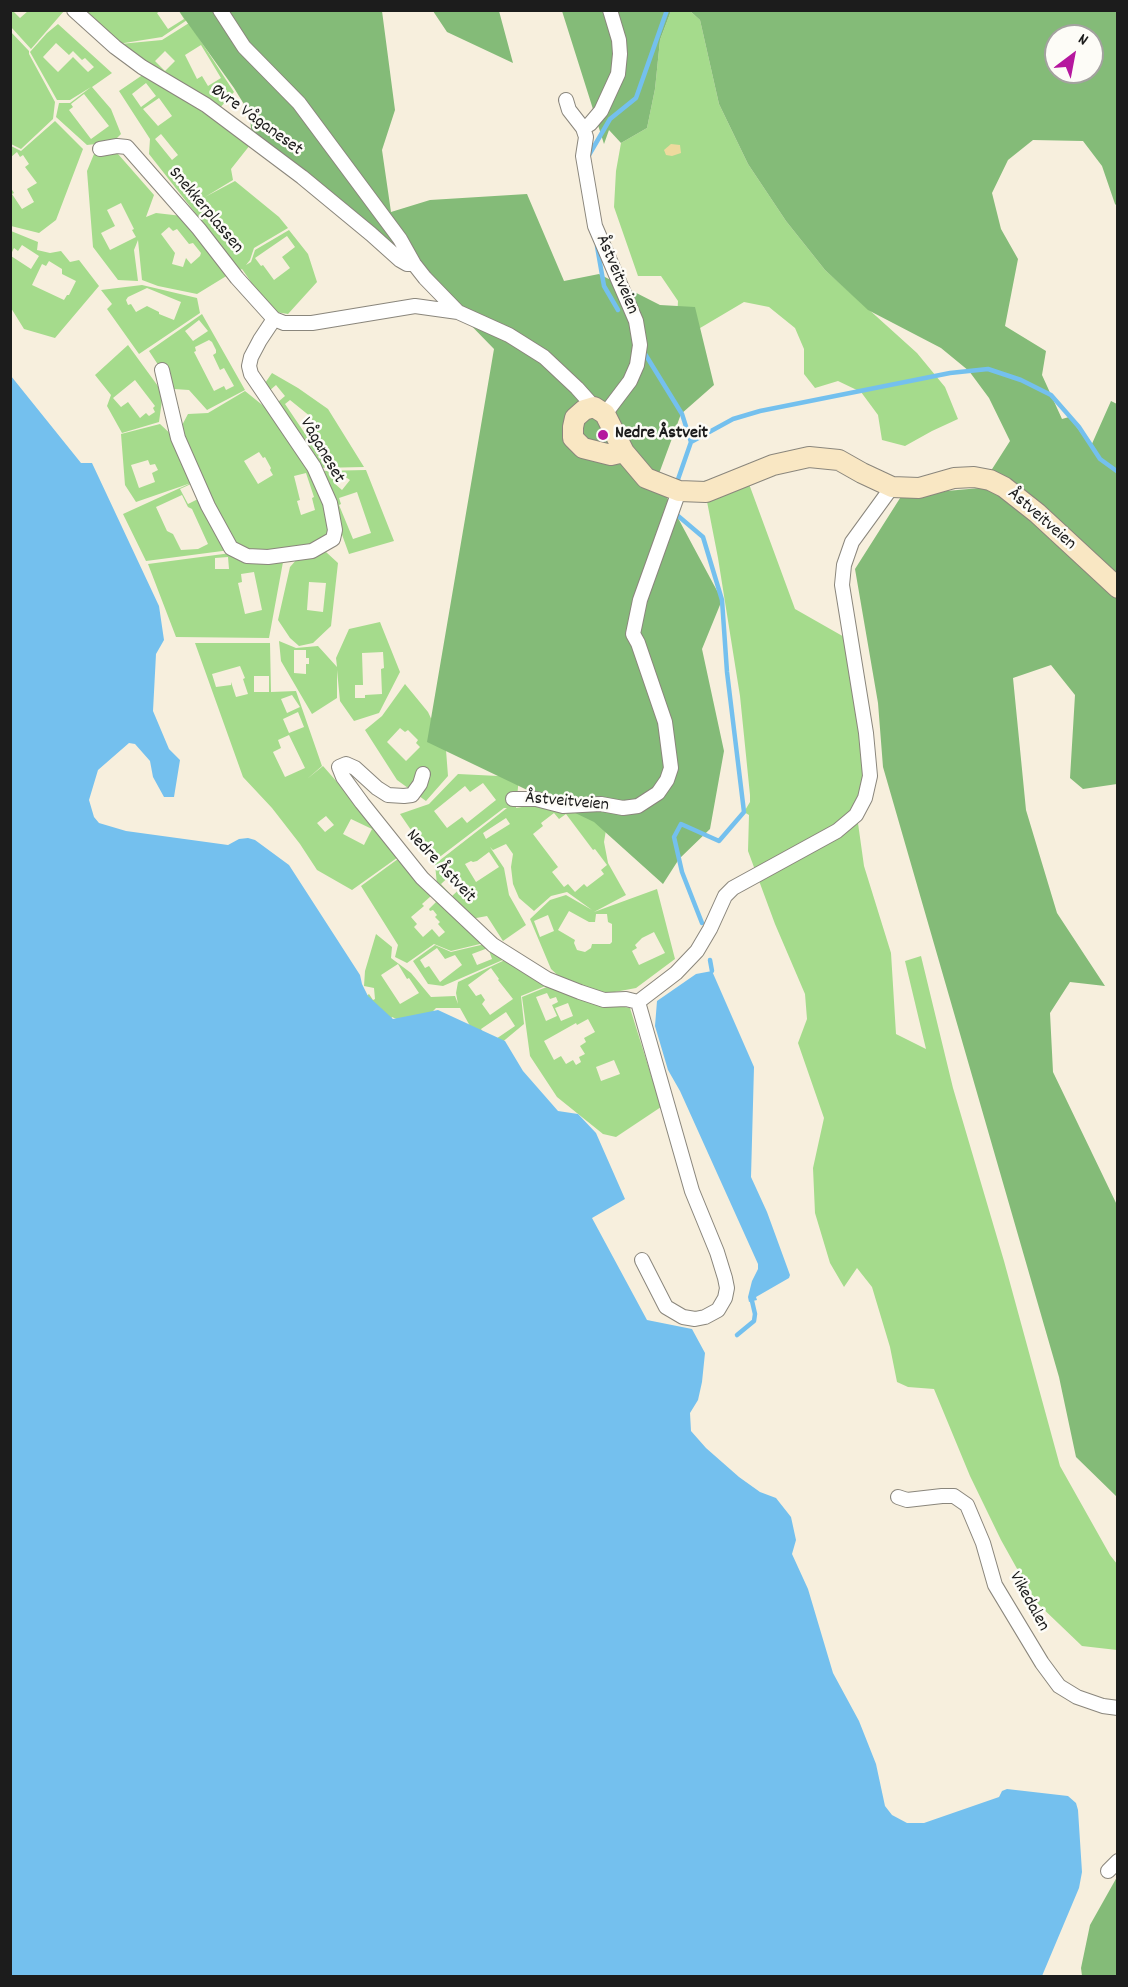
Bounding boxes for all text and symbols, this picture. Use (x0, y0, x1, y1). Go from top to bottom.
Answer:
north arrow (1044, 24, 1104, 84)
text: N (1073, 28, 1092, 52)
street label: Øvre Våganeset (206, 80, 306, 162)
street label: Snekkerplassen (163, 163, 247, 259)
street label: Åstveitveien (590, 232, 642, 318)
street label: Våganeset (294, 414, 348, 488)
place label: Nedre Åstveit (615, 424, 708, 446)
marker: Nedre Åstveit (596, 428, 610, 442)
street label: Åstveitveien (1002, 484, 1080, 556)
street label: Åstveitveien (524, 789, 610, 817)
street label: Nedre Åstveit (400, 826, 480, 908)
street label: Vikedalen (1003, 1568, 1053, 1636)

